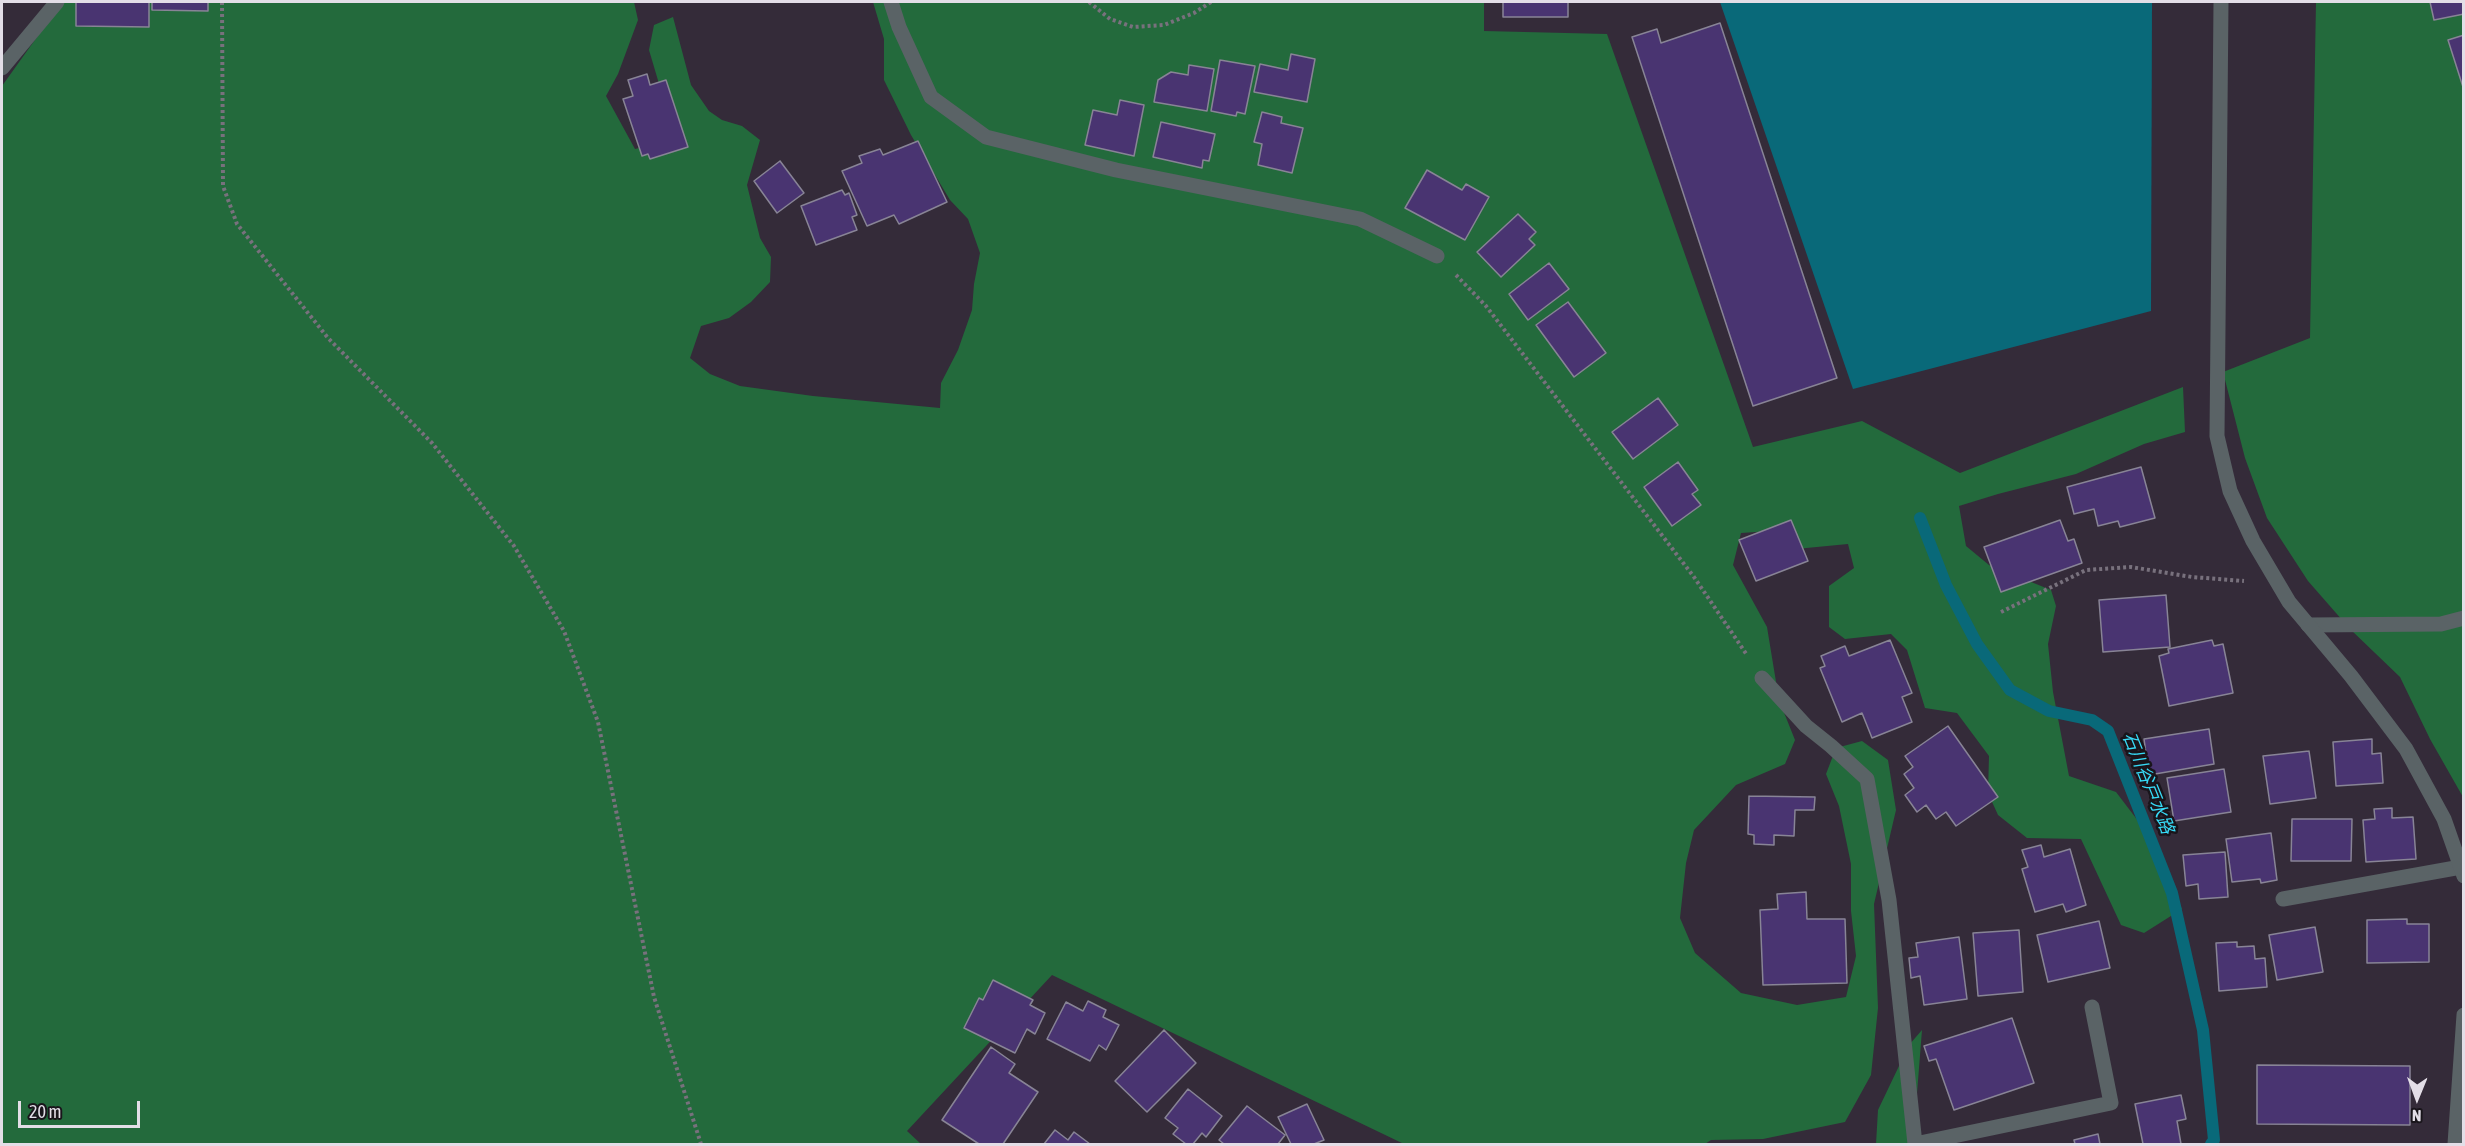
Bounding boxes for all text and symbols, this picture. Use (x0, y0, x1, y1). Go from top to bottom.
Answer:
water label: 石川谷戸水路 (2118, 729, 2178, 837)
north arrow (2387, 1068, 2447, 1128)
scale bar (21, 1089, 142, 1127)
text: 20 m (29, 1101, 61, 1122)
text: N (2412, 1107, 2422, 1125)

